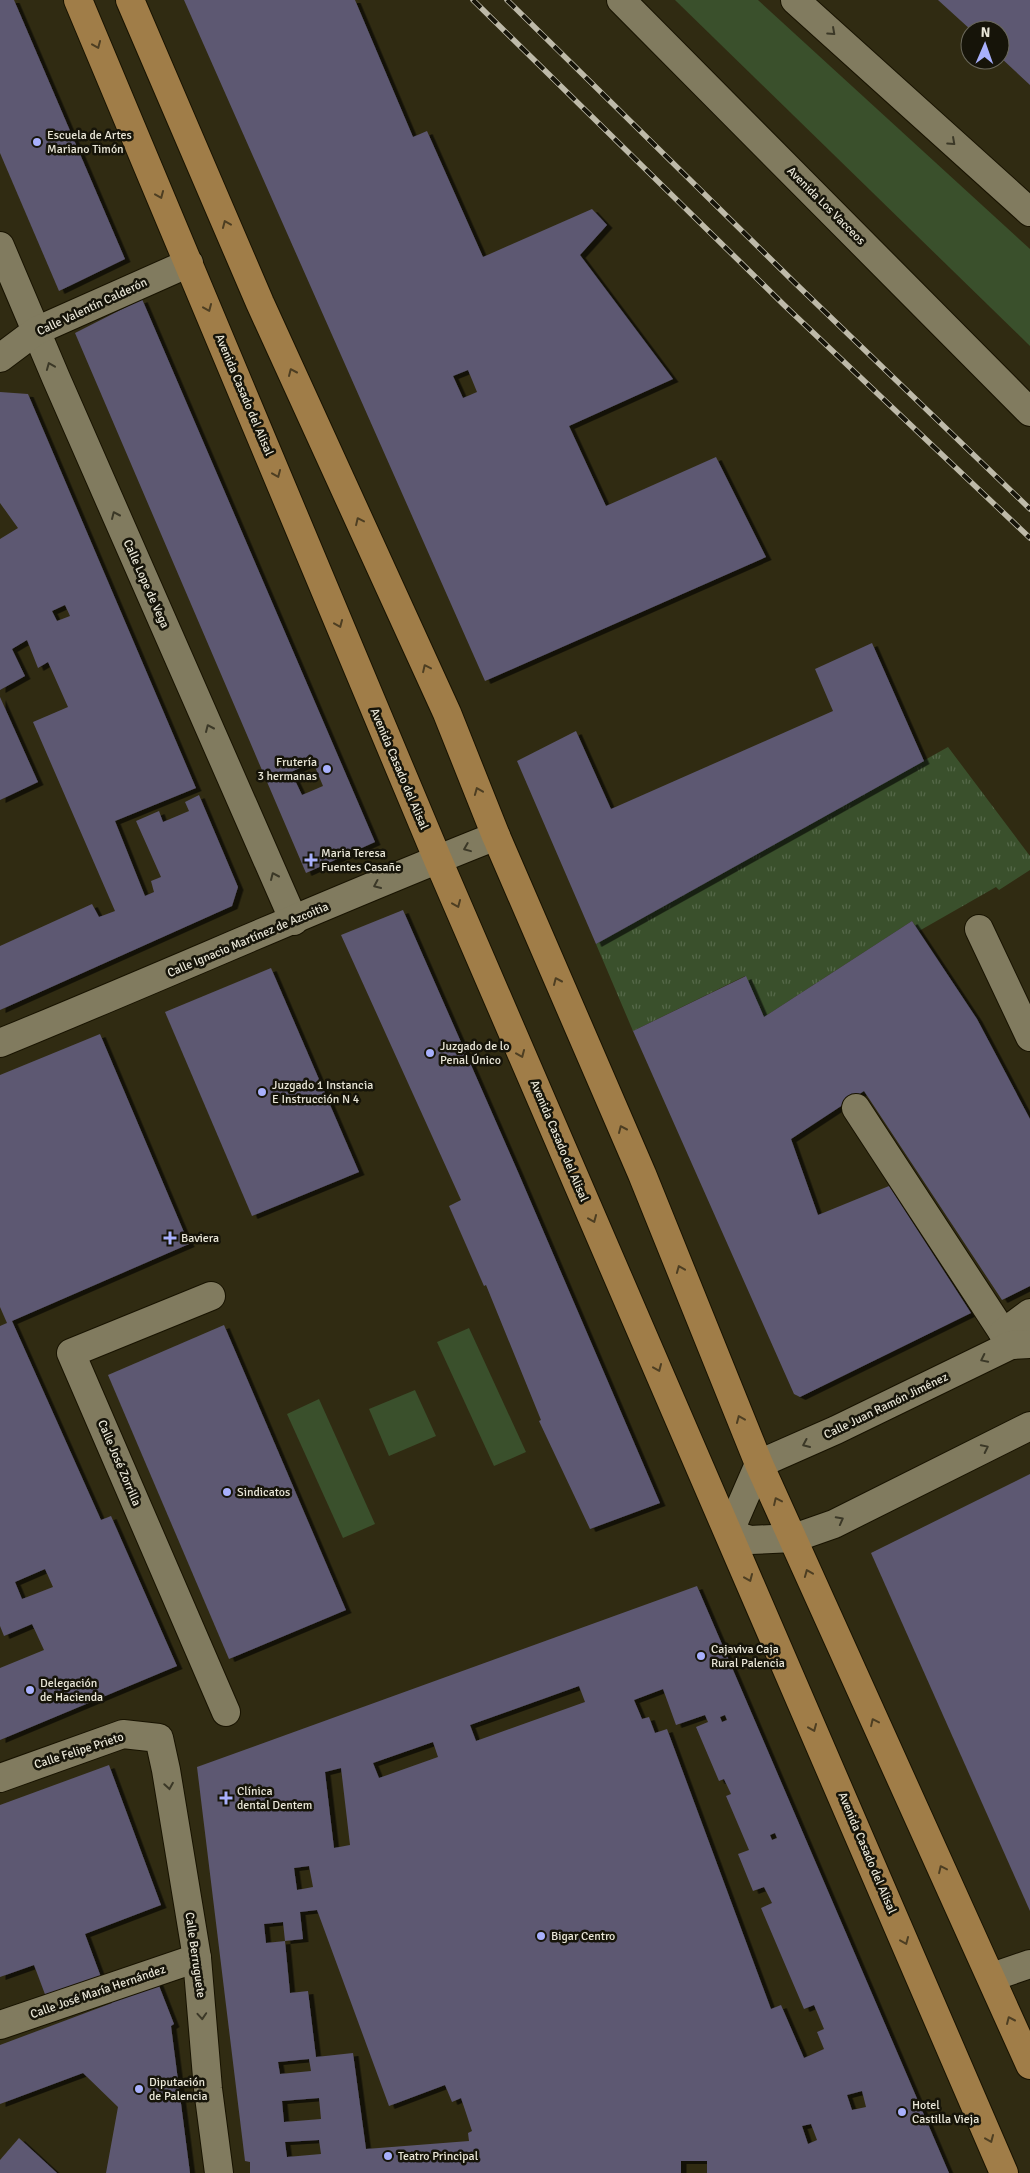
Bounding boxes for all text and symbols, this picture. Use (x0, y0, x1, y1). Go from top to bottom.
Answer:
north arrow (960, 20, 1010, 70)
text: N (980, 24, 991, 41)
one-way arrow (826, 27, 835, 36)
one-way arrow (91, 40, 102, 49)
place label: Escuela de Artes Mariano Timón (47, 128, 132, 157)
marker: Escuela de Artes Mariano Timón (31, 136, 43, 148)
one-way arrow (946, 136, 955, 145)
street label: Avenida Los Vacceos (784, 164, 868, 248)
one-way arrow (154, 190, 165, 199)
one-way arrow (221, 220, 232, 229)
street label: Calle Valentín Calderón (34, 275, 150, 339)
one-way arrow (201, 303, 212, 312)
street label: Avenida Casado del Alisal (212, 332, 277, 458)
one-way arrow (46, 362, 57, 371)
one-way arrow (288, 369, 298, 378)
one-way arrow (270, 469, 281, 478)
one-way arrow (111, 511, 122, 520)
one-way arrow (354, 517, 365, 526)
street label: Calle Lope de Vega (120, 537, 172, 631)
one-way arrow (333, 619, 344, 628)
one-way arrow (422, 664, 433, 673)
street label: Avenida Casado del Alisal (367, 706, 432, 832)
one-way arrow (204, 724, 215, 733)
place label: Frutería 3 hermanas (257, 755, 317, 784)
marker: Frutería 3 hermanas (321, 763, 333, 775)
one-way arrow (474, 787, 484, 796)
one-way arrow (463, 842, 472, 852)
place label: Maria Teresa Fuentes Casañe (321, 846, 401, 875)
marker: Maria Teresa Fuentes Casañe (305, 854, 317, 866)
one-way arrow (270, 872, 281, 881)
one-way arrow (373, 879, 382, 889)
street label: Calle Ignacio Martínez de Azcoitia (165, 899, 331, 981)
one-way arrow (450, 899, 461, 908)
one-way arrow (553, 977, 564, 986)
place label: Juzgado de lo Penal Único (440, 1039, 510, 1068)
marker: Juzgado de lo Penal Único (424, 1047, 436, 1059)
one-way arrow (515, 1049, 526, 1058)
place label: Juzgado 1 Instancia E Instrucción N 4 (272, 1078, 373, 1107)
street label: Avenida Casado del Alisal (527, 1078, 592, 1204)
marker: Juzgado 1 Instancia E Instrucción N 4 (256, 1086, 268, 1098)
one-way arrow (618, 1125, 629, 1134)
one-way arrow (587, 1214, 598, 1223)
marker: Baviera (163, 1231, 177, 1245)
place label: Baviera (181, 1231, 219, 1246)
one-way arrow (675, 1265, 686, 1274)
one-way arrow (980, 1352, 989, 1363)
one-way arrow (651, 1363, 662, 1372)
street label: Calle Juan Ramón Jiménez (821, 1369, 951, 1443)
one-way arrow (736, 1415, 747, 1424)
street label: Calle José Zorrilla (94, 1418, 144, 1508)
one-way arrow (802, 1437, 811, 1448)
one-way arrow (980, 1444, 989, 1454)
place label: Sindicatos (237, 1485, 290, 1500)
marker: Sindicatos (221, 1486, 233, 1498)
one-way arrow (772, 1497, 783, 1506)
one-way arrow (834, 1517, 843, 1527)
one-way arrow (804, 1569, 815, 1578)
one-way arrow (742, 1573, 753, 1582)
place label: Cajaviva Caja Rural Palencia (711, 1642, 785, 1671)
marker: Cajaviva Caja Rural Palencia (695, 1650, 707, 1662)
place label: Delegación de Hacienda (40, 1676, 103, 1705)
marker: Delegación de Hacienda (24, 1684, 36, 1696)
one-way arrow (870, 1718, 881, 1727)
one-way arrow (807, 1723, 817, 1731)
street label: Calle Felipe Prieto (32, 1729, 126, 1773)
one-way arrow (163, 1782, 174, 1790)
place label: Clínica dental Dentem (237, 1784, 312, 1813)
street label: Avenida Casado del Alisal (835, 1790, 900, 1916)
marker: Clínica dental Dentem (219, 1791, 233, 1805)
one-way arrow (938, 1865, 949, 1874)
street label: Calle Berruguete (182, 1911, 208, 1999)
place label: Bigar Centro (551, 1929, 615, 1944)
marker: Bigar Centro (535, 1930, 547, 1942)
one-way arrow (898, 1936, 909, 1945)
street label: Calle José María Hernández (28, 1962, 168, 2022)
one-way arrow (197, 2012, 208, 2020)
one-way arrow (1006, 2016, 1017, 2025)
place label: Diputación de Palencia (149, 2075, 208, 2104)
marker: Diputación de Palencia (133, 2083, 145, 2095)
place label: Hotel Castilla Vieja (912, 2098, 979, 2127)
marker: Hotel Castilla Vieja (896, 2106, 908, 2118)
one-way arrow (983, 2134, 994, 2143)
place label: Teatro Principal (398, 2149, 479, 2164)
marker: Teatro Principal (382, 2150, 394, 2162)

